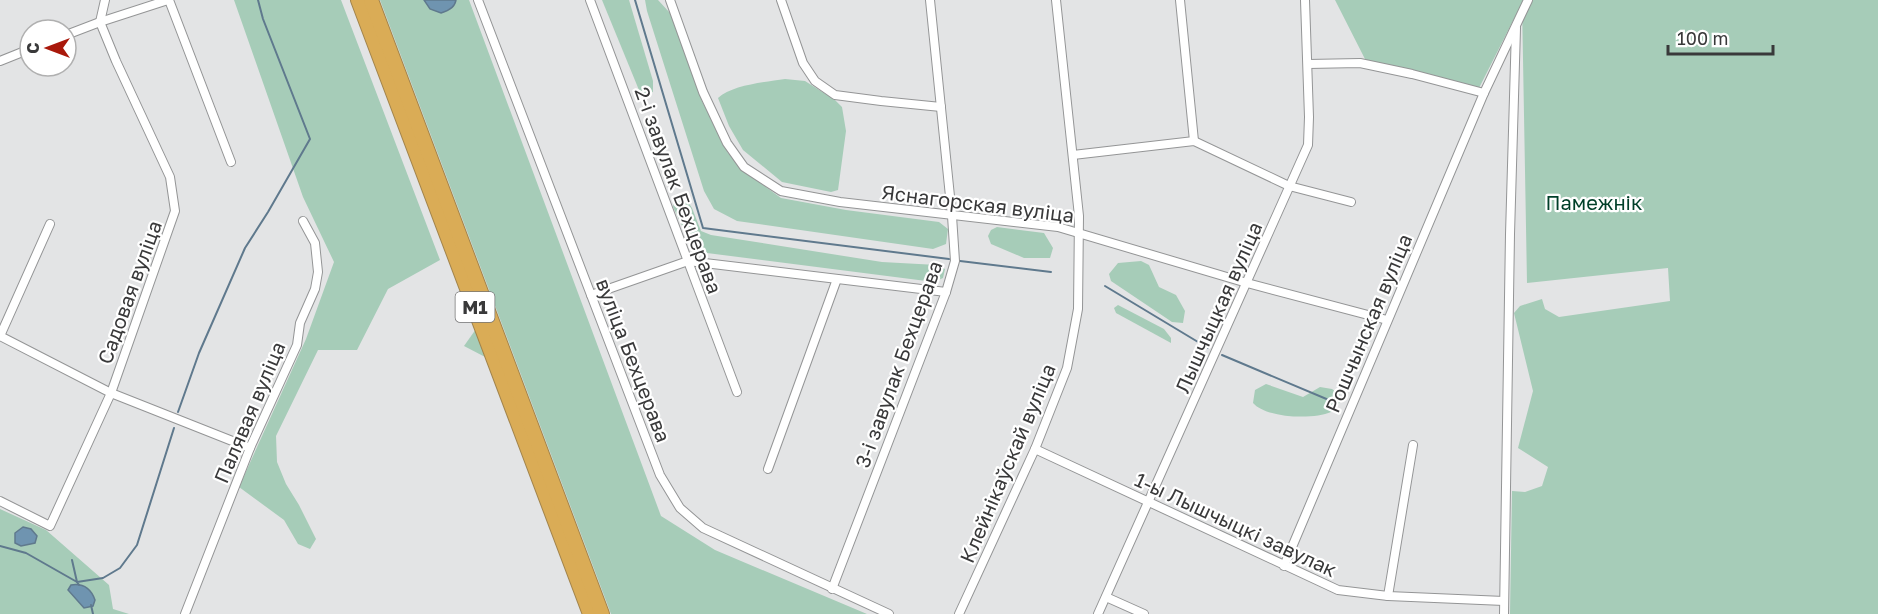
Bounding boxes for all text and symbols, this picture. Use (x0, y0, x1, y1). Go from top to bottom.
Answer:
north arrow (18, 18, 78, 78)
scale bar (1668, 18, 1773, 56)
text: 100 m (1677, 27, 1728, 49)
text: С (23, 42, 43, 54)
street label: 2-і завулак Бехцерава (630, 83, 728, 297)
street label: Яснагорская вуліца (880, 179, 1076, 227)
park label: Памежнік (1546, 190, 1642, 214)
street label: Садовая вуліца (92, 217, 166, 367)
street label: Лышчыцкая вуліца (1169, 218, 1267, 396)
street label: Рошчынская вуліца (1320, 230, 1416, 416)
street label: 3-і завулак Бехцерава (849, 257, 947, 471)
street label: вуліца Бехцерава (592, 275, 676, 445)
road number: М1 (456, 292, 494, 322)
street label: Палявая вуліца (208, 338, 290, 486)
street label: Клейнікаўскай вуліца (954, 360, 1060, 566)
street label: 1-ы Лышчыцкі завулак (1131, 467, 1341, 581)

